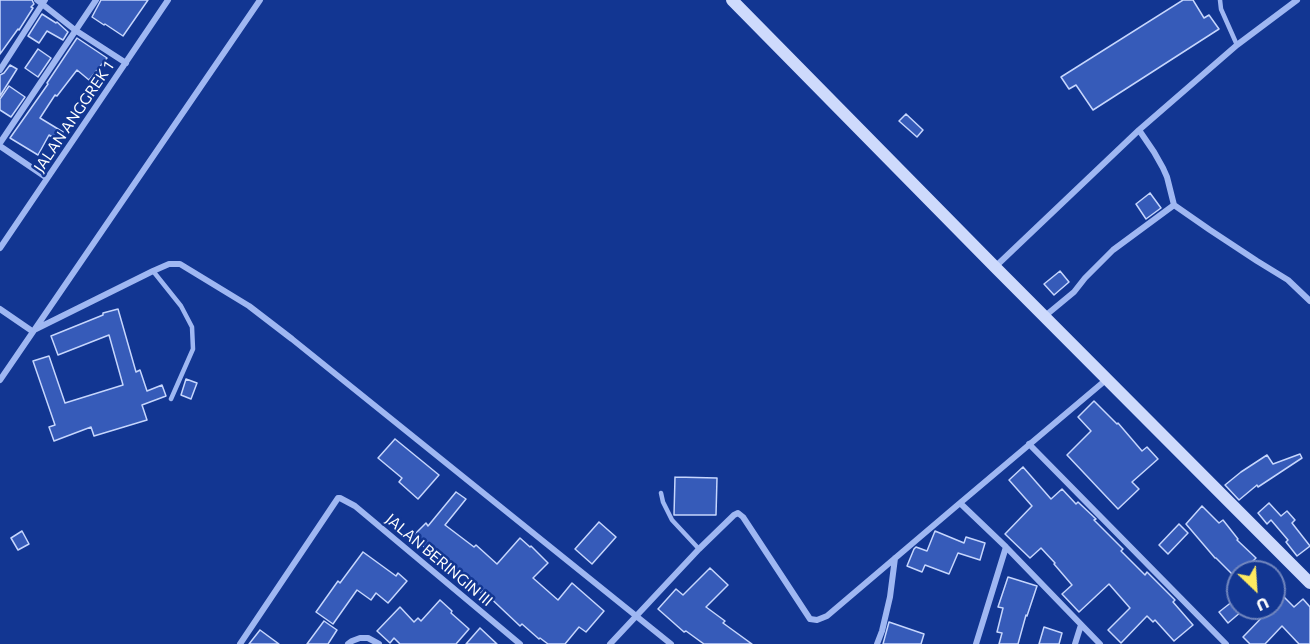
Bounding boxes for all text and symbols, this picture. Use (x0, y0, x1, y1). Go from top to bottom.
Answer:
street label: JALAN ANGGREK 1 (30, 58, 118, 176)
street label: JALAN BERINGIN III (382, 510, 496, 610)
north arrow (1226, 560, 1286, 620)
text: U (1254, 594, 1272, 616)

